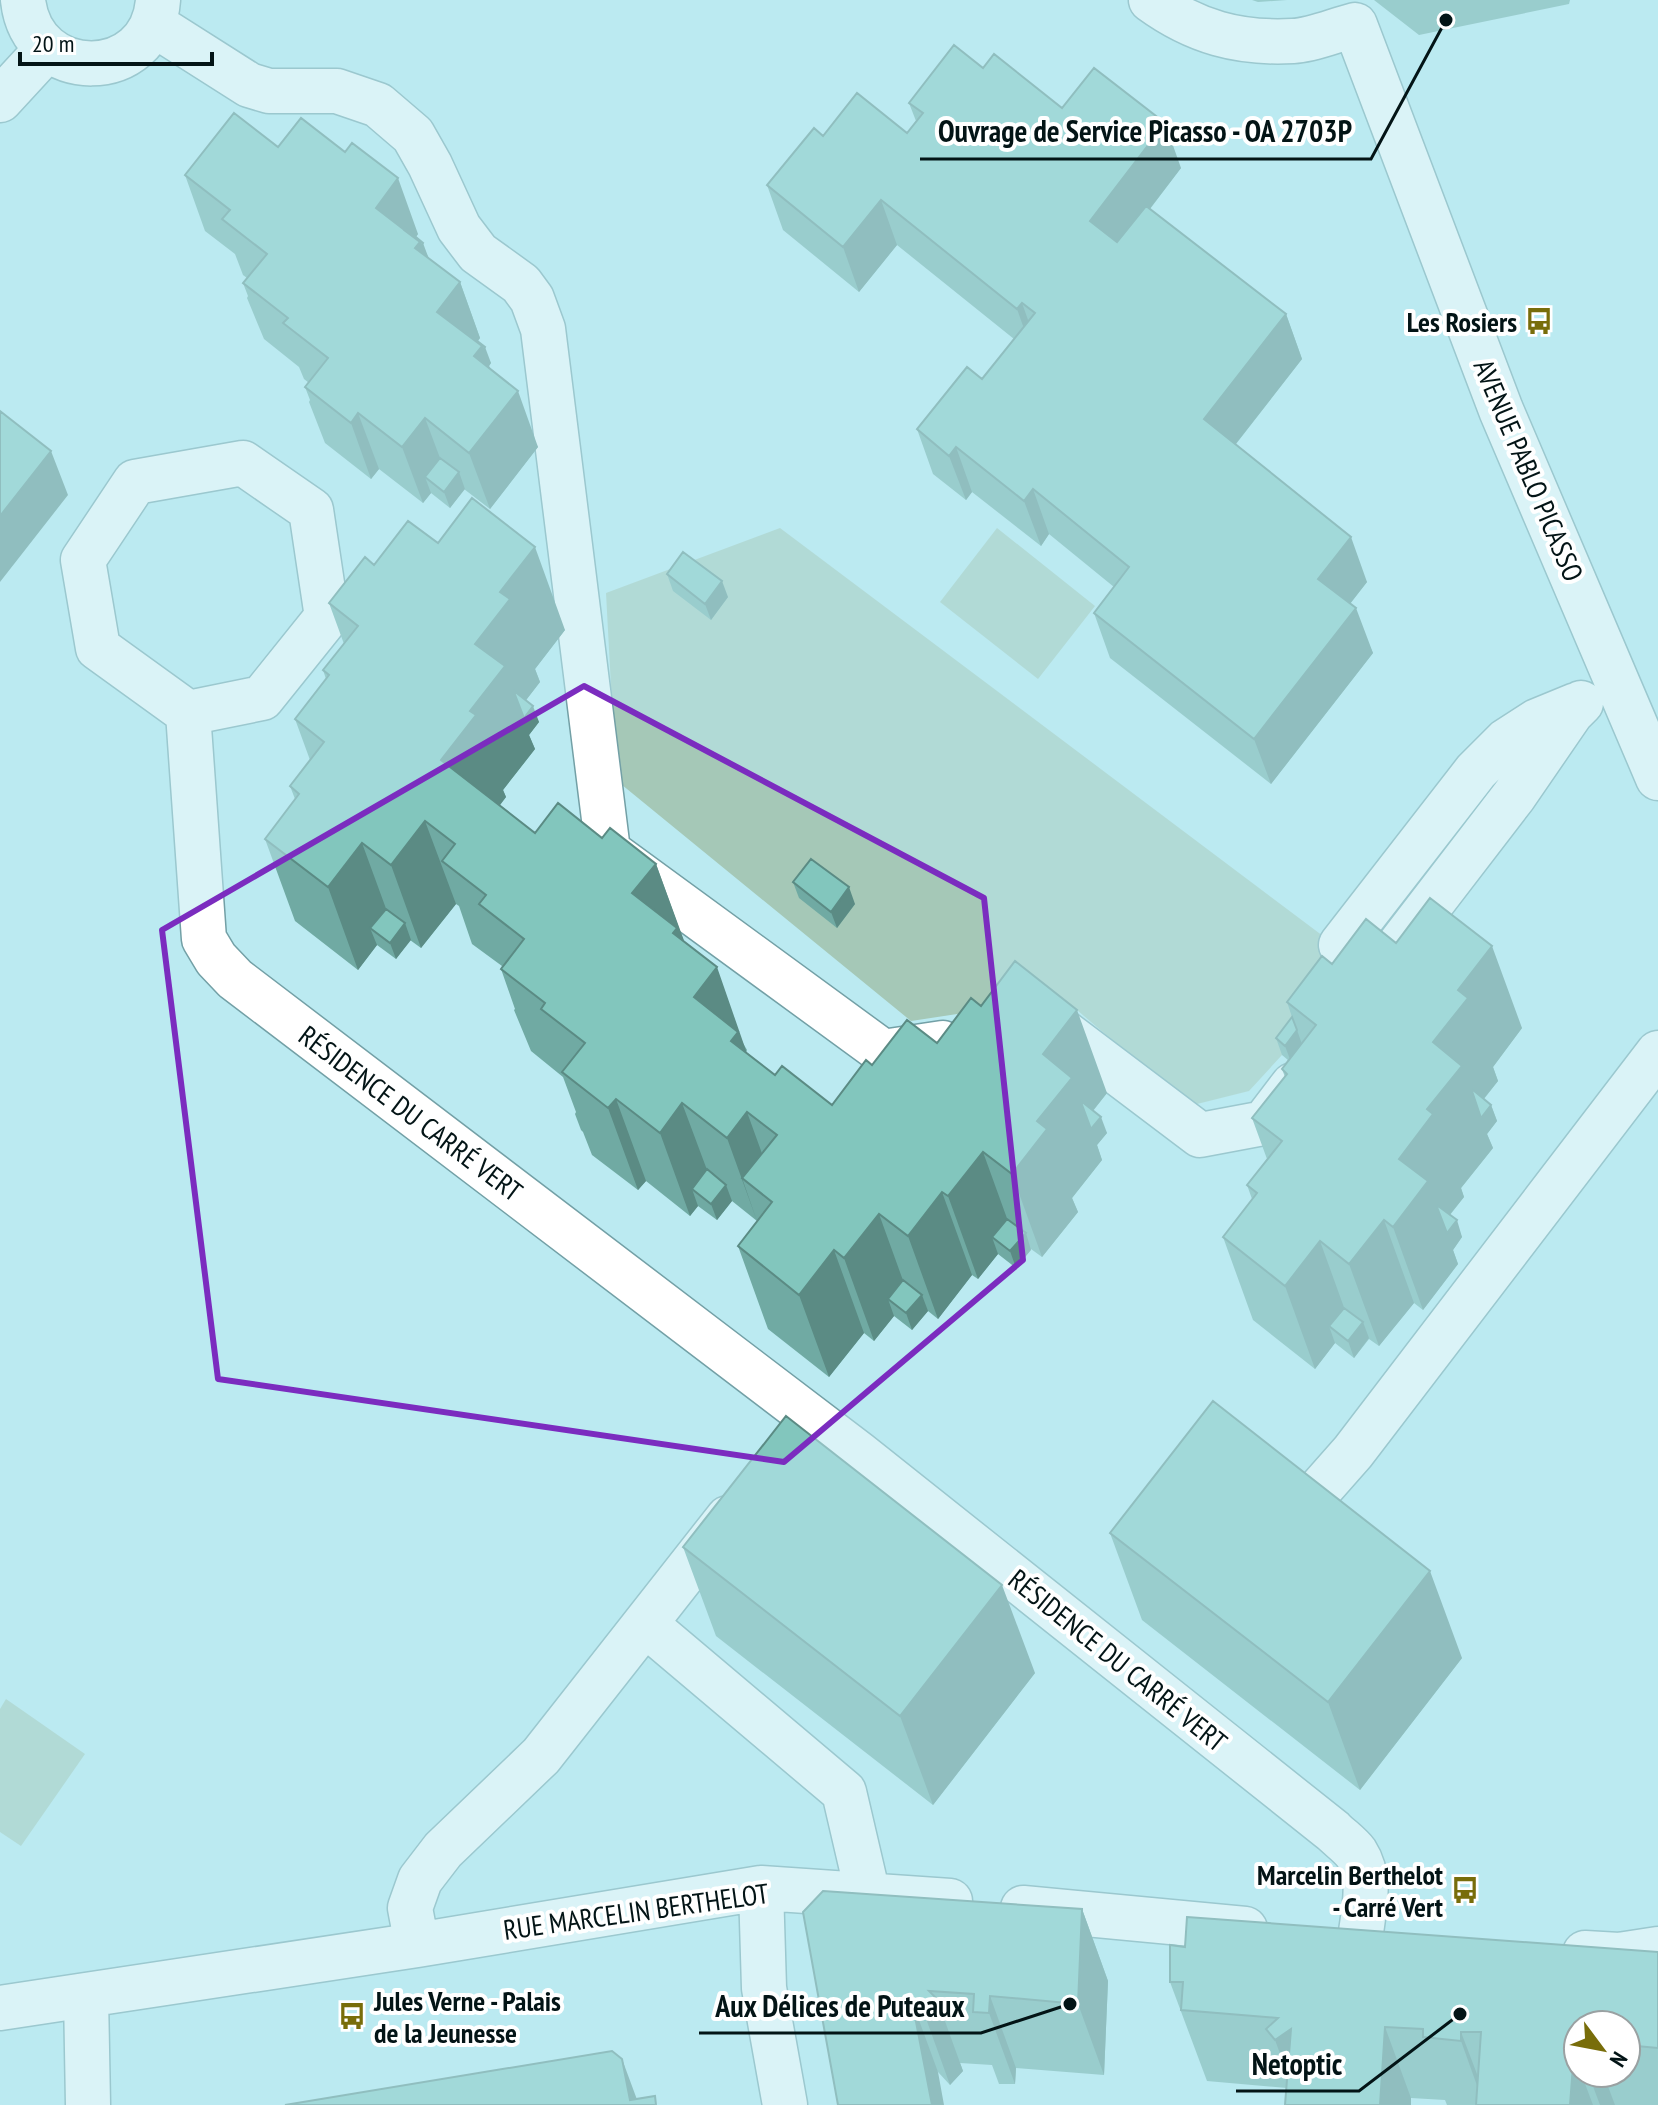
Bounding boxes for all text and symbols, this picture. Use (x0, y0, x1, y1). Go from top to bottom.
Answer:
scale bar (20, 16, 212, 66)
text: 20 m (32, 28, 74, 59)
callout: Ouvrage de Service Picasso - OA 2703P (920, 105, 1371, 159)
text: Ouvrage de Service Picasso - OA 2703P (938, 111, 1352, 150)
place label: Les Rosiers (1407, 303, 1517, 340)
bus stop icon: Les Rosiers (1524, 306, 1554, 336)
street label: AVENUE PABLO PICASSO (1466, 353, 1592, 587)
street label: RÉSIDENCE DU CARRÉ VERT (292, 1017, 531, 1210)
street label: RÉSIDENCE DU CARRÉ VERT (1001, 1560, 1235, 1760)
place label: Marcelin Berthelot - Carré Vert (1257, 1856, 1443, 1925)
street label: RUE MARCELIN BERTHELOT (501, 1874, 771, 1948)
bus stop icon: Marcelin Berthelot - Carré Vert (1450, 1875, 1480, 1905)
callout: Aux Délices de Puteaux (699, 1979, 981, 2033)
place label: Jules Verne - Palais de la Jeunesse (373, 1982, 561, 2051)
text: Aux Délices de Puteaux (714, 1986, 966, 2025)
bus stop icon: Jules Verne - Palais de la Jeunesse (337, 2001, 367, 2031)
north arrow (1562, 2009, 1642, 2089)
callout: Netoptic (1236, 2037, 1359, 2091)
text: Netoptic (1252, 2044, 1343, 2083)
text: N (1604, 2047, 1634, 2072)

